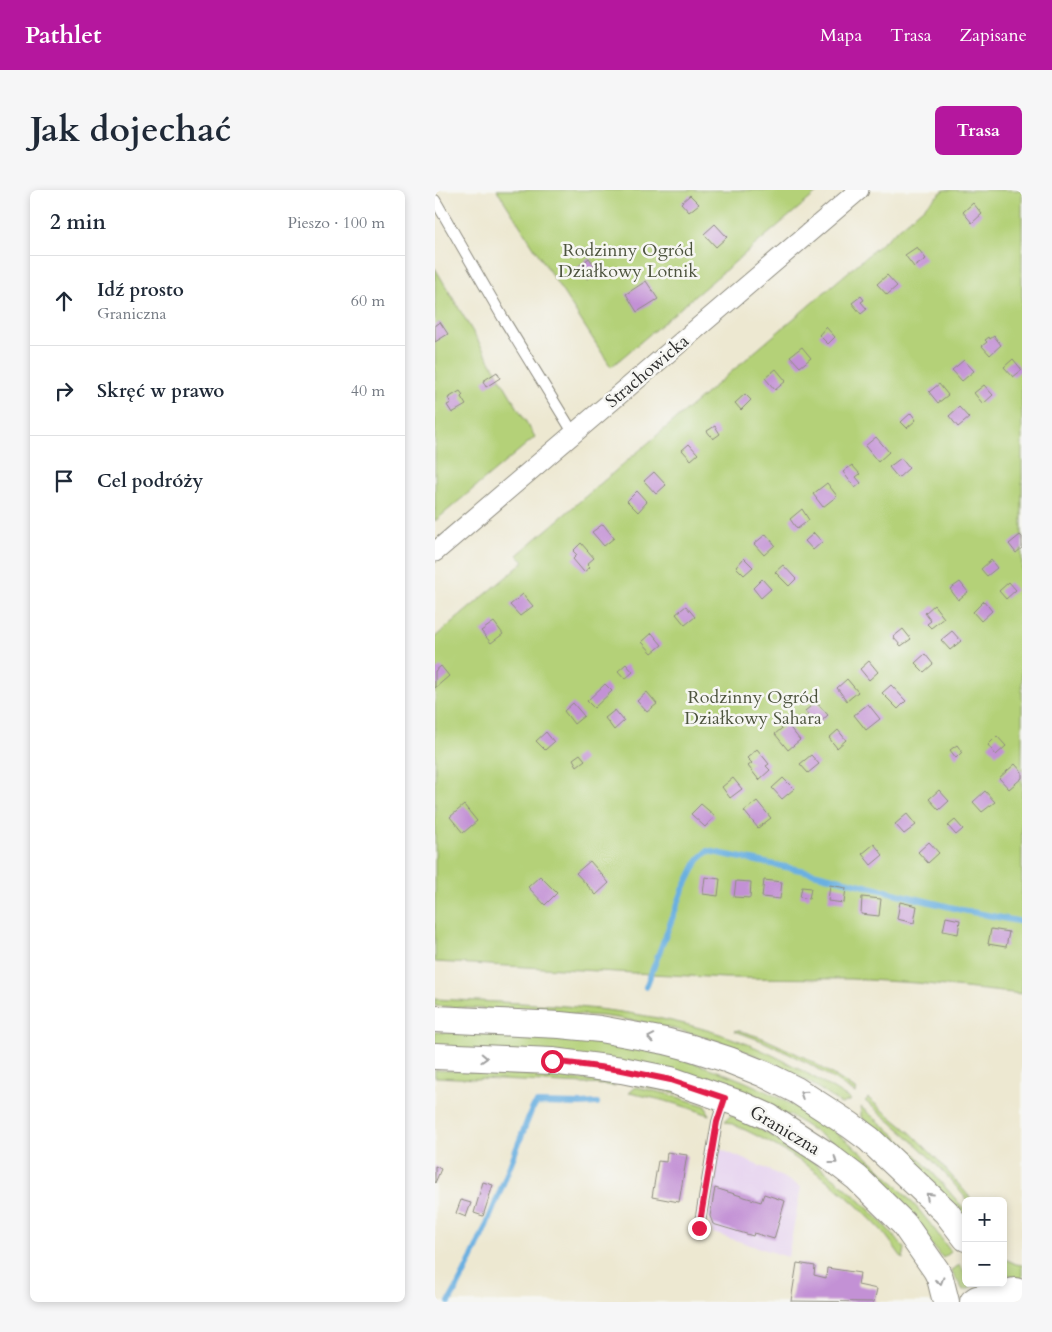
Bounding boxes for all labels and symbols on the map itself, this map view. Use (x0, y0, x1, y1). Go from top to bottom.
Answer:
park label: Rodzinny Ogród Działkowy Lotnik (558, 238, 698, 284)
street label: Strachowicka (600, 329, 695, 414)
park label: Rodzinny Ogród Działkowy Sahara (684, 685, 822, 731)
one-way arrow (647, 1034, 656, 1044)
route start (541, 1050, 564, 1073)
one-way arrow (480, 1052, 488, 1063)
one-way arrow (799, 1091, 809, 1100)
street label: Graniczna (745, 1100, 825, 1161)
one-way arrow (828, 1155, 837, 1163)
one-way arrow (926, 1193, 935, 1202)
route end (688, 1217, 711, 1240)
one-way arrow (935, 1277, 945, 1285)

